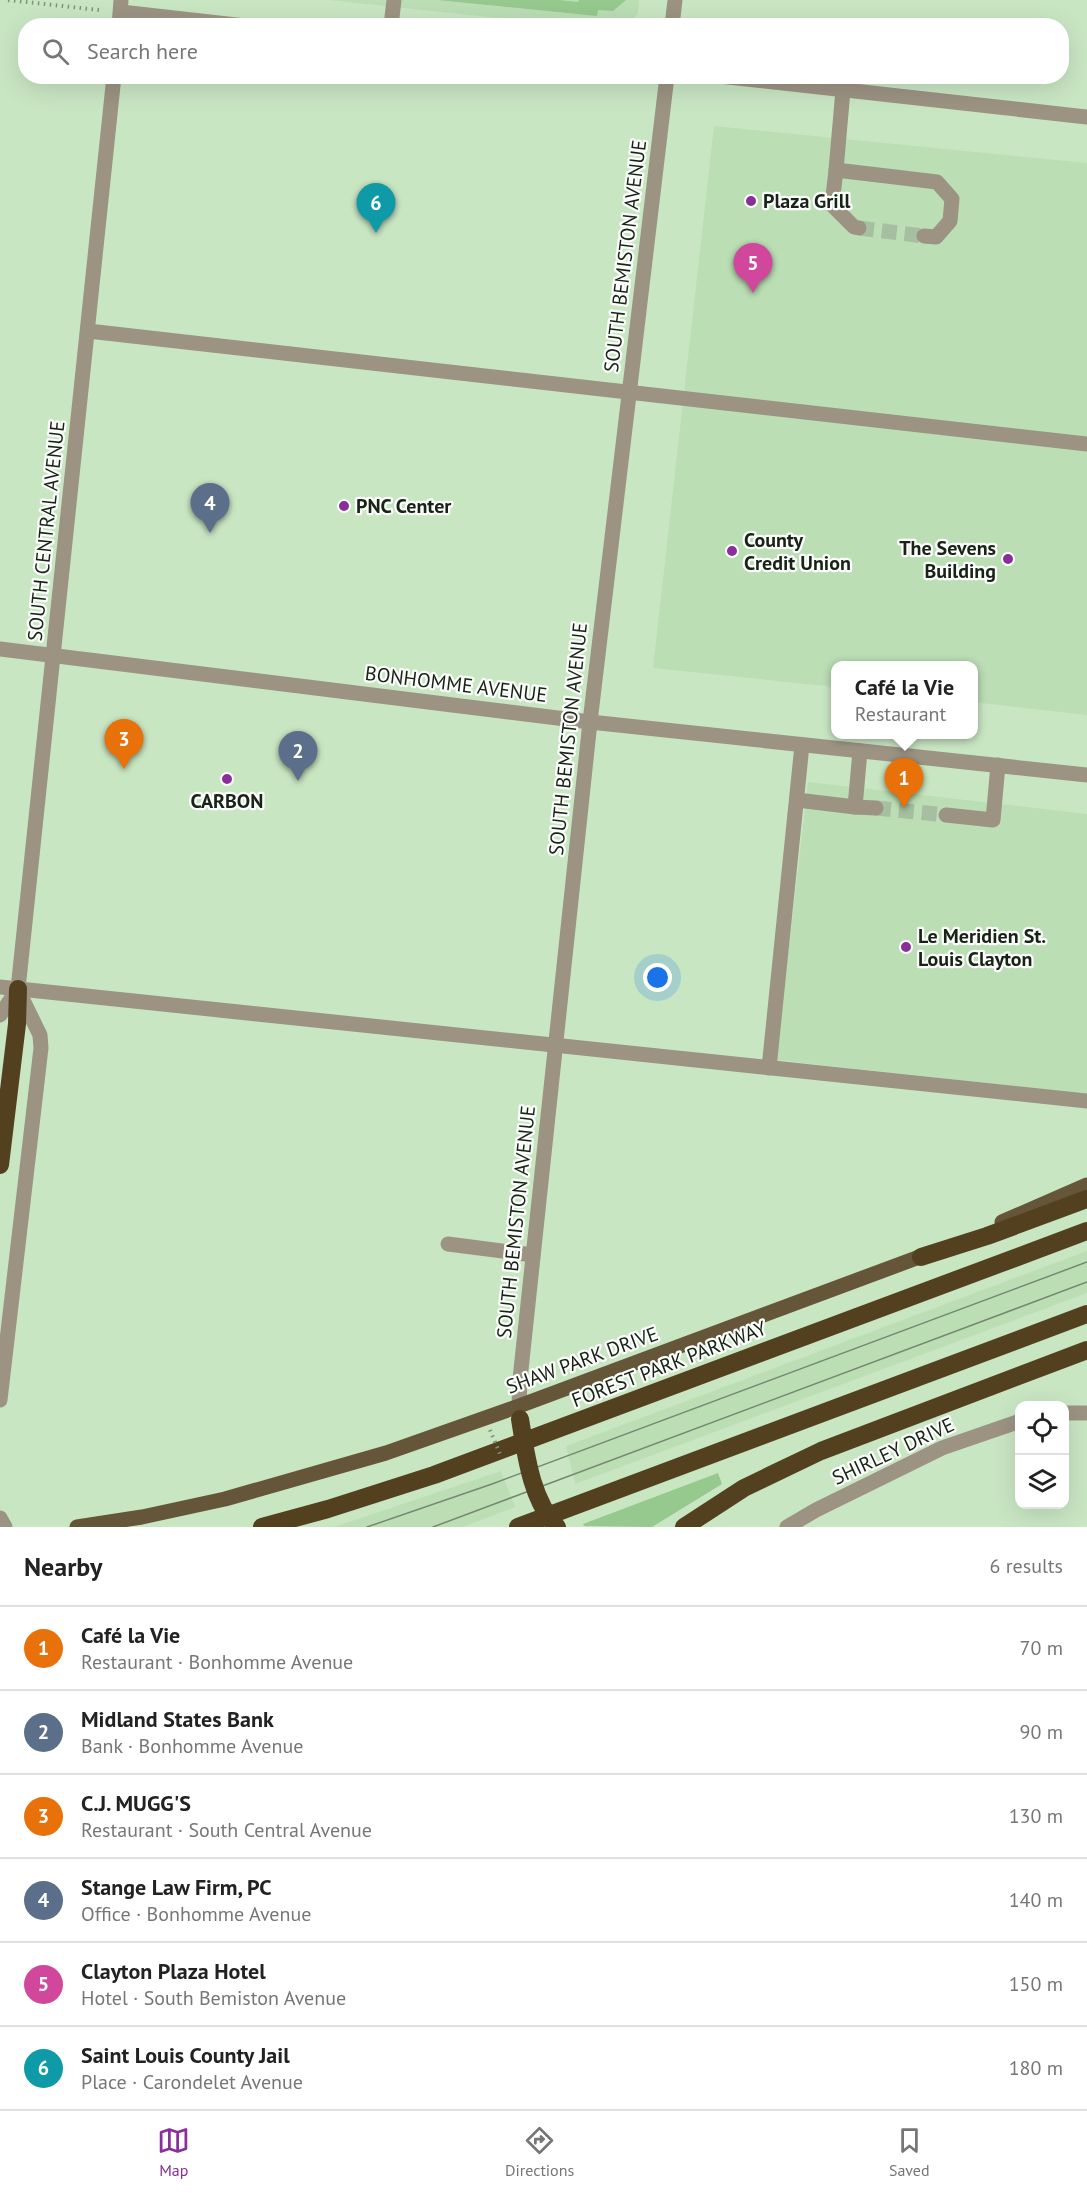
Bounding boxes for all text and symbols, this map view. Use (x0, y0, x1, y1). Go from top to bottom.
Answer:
search box (18, 18, 1069, 84)
icon: search (39, 35, 72, 68)
text: Search here (87, 37, 198, 65)
street label: SOUTH BEMISTON AVENUE (598, 138, 652, 374)
pin: 6 (356, 184, 395, 233)
place label: Plaza Grill (763, 188, 851, 214)
marker: Plaza Grill (744, 194, 758, 208)
pin: 5 (734, 244, 772, 293)
street label: SOUTH CENTRAL AVENUE (22, 420, 70, 642)
pin: 4 (190, 484, 230, 533)
place label: PNC Center (356, 493, 451, 519)
marker: PNC Center (337, 499, 351, 513)
place label: County Credit Union (744, 527, 851, 576)
place label: The Sevens Building (899, 535, 996, 584)
marker: County Credit Union (725, 544, 739, 558)
marker: The Sevens Building (1001, 552, 1015, 566)
street label: SOUTH BEMISTON AVENUE (543, 621, 593, 857)
street label: BONHOMME AVENUE (364, 660, 548, 708)
popup (831, 661, 978, 739)
text: Café la Vie (855, 673, 954, 701)
text: Restaurant (855, 701, 946, 727)
pin: 3 (104, 720, 144, 769)
pin: 2 (278, 732, 318, 781)
pin: 1 (884, 758, 924, 808)
marker: CARBON (220, 772, 234, 786)
place label: CARBON (191, 788, 263, 814)
place label: Le Meridien St. Louis Clayton (918, 923, 1046, 972)
marker: Le Meridien St. Louis Clayton (899, 940, 913, 954)
your location (643, 963, 672, 992)
street label: SOUTH BEMISTON AVENUE (491, 1104, 541, 1340)
street label: FOREST PARK PARKWAY (568, 1315, 771, 1413)
street label: SHAW PARK DRIVE (502, 1320, 662, 1400)
map controls (1015, 1401, 1069, 1509)
button: locate (1015, 1401, 1069, 1455)
street label: SHIRLEY DRIVE (828, 1411, 958, 1491)
button: layers (1015, 1455, 1069, 1509)
text: Nearby (24, 1550, 102, 1583)
text: 6 results (990, 1553, 1063, 1579)
text: Café la Vie (81, 1621, 180, 1649)
text: 1 (38, 1635, 49, 1661)
text: 70 m (1020, 1635, 1063, 1661)
text: Restaurant · Bonhomme Avenue (81, 1649, 353, 1675)
text: Midland States Bank (81, 1705, 274, 1733)
text: 2 (38, 1719, 49, 1745)
text: 90 m (1020, 1719, 1063, 1745)
text: Bank · Bonhomme Avenue (81, 1733, 303, 1759)
text: C.J. MUGG'S (81, 1789, 191, 1817)
text: 3 (38, 1803, 49, 1829)
text: 130 m (1009, 1803, 1063, 1829)
text: Restaurant · South Central Avenue (81, 1817, 372, 1843)
text: Stange Law Firm, PC (81, 1873, 272, 1901)
text: 4 (38, 1887, 49, 1913)
text: 140 m (1009, 1887, 1063, 1913)
text: Office · Bonhomme Avenue (81, 1901, 311, 1927)
text: Clayton Plaza Hotel (81, 1957, 266, 1985)
text: 5 (38, 1971, 49, 1997)
text: 150 m (1009, 1971, 1063, 1997)
text: Hotel · South Bemiston Avenue (81, 1985, 346, 2011)
text: Saint Louis County Jail (81, 2041, 290, 2069)
text: 6 (38, 2055, 49, 2081)
text: 180 m (1009, 2055, 1063, 2081)
text: Place · Carondelet Avenue (81, 2069, 303, 2095)
tab: Map (157, 2124, 190, 2180)
tab: Directions (505, 2124, 574, 2180)
tab: Saved (889, 2124, 930, 2180)

